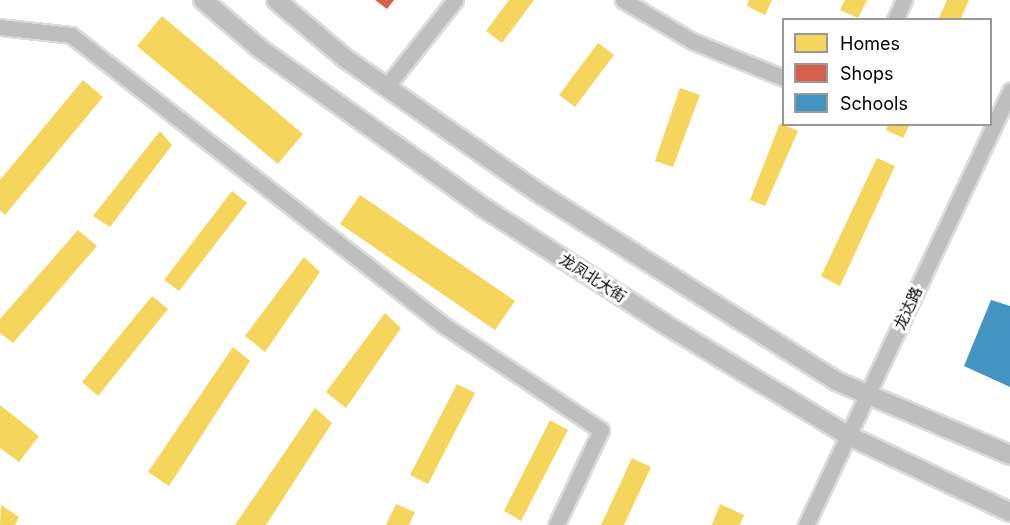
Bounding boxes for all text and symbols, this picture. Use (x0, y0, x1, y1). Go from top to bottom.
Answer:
legend (782, 18, 992, 126)
text: Homes (840, 33, 900, 54)
text: Shops (840, 63, 894, 84)
text: Schools (840, 93, 908, 114)
street label: 龙凤北大街 (557, 250, 629, 306)
street label: 龙达路 (890, 284, 926, 332)

